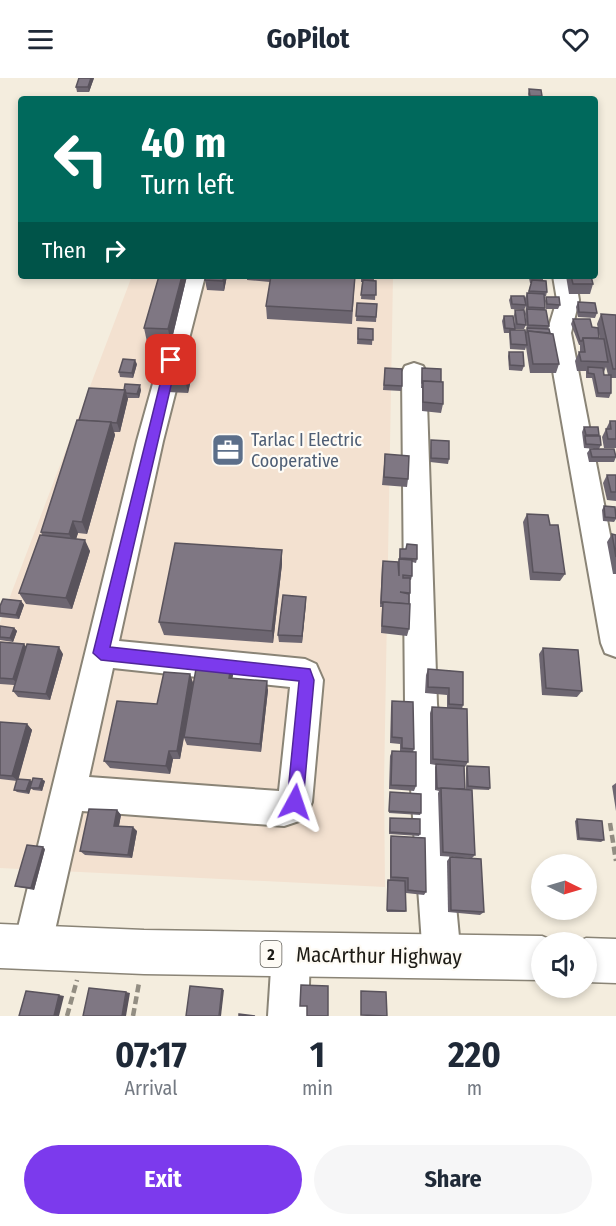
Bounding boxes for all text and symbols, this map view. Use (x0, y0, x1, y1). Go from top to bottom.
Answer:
icon: menu (24, 23, 57, 56)
text: GoPilot (266, 23, 350, 55)
icon: heart (559, 23, 592, 56)
text: 40 m (141, 118, 226, 168)
icon: left (42, 120, 120, 198)
text: Turn left (141, 169, 234, 201)
icon: right (98, 234, 131, 267)
text: Then (42, 237, 86, 264)
pin (145, 334, 196, 385)
icon: arrive (154, 343, 187, 376)
place label: Tarlac I Electric Cooperative (251, 429, 362, 472)
office icon: Tarlac I Electric Cooperative (210, 432, 246, 468)
position arrow (263, 770, 327, 834)
north arrow (531, 854, 597, 920)
map controls (531, 854, 597, 998)
button: sound (531, 932, 597, 998)
road number: 2 (260, 941, 282, 967)
street label: MacArthur Highway (296, 942, 463, 970)
text: 07:17 (115, 1033, 187, 1077)
text: 1 (310, 1033, 325, 1077)
text: 220 (448, 1033, 501, 1077)
text: Arrival (124, 1076, 178, 1100)
text: min (302, 1076, 333, 1100)
text: m (467, 1076, 482, 1100)
button: Exit (24, 1145, 302, 1214)
button: Share (314, 1145, 592, 1214)

